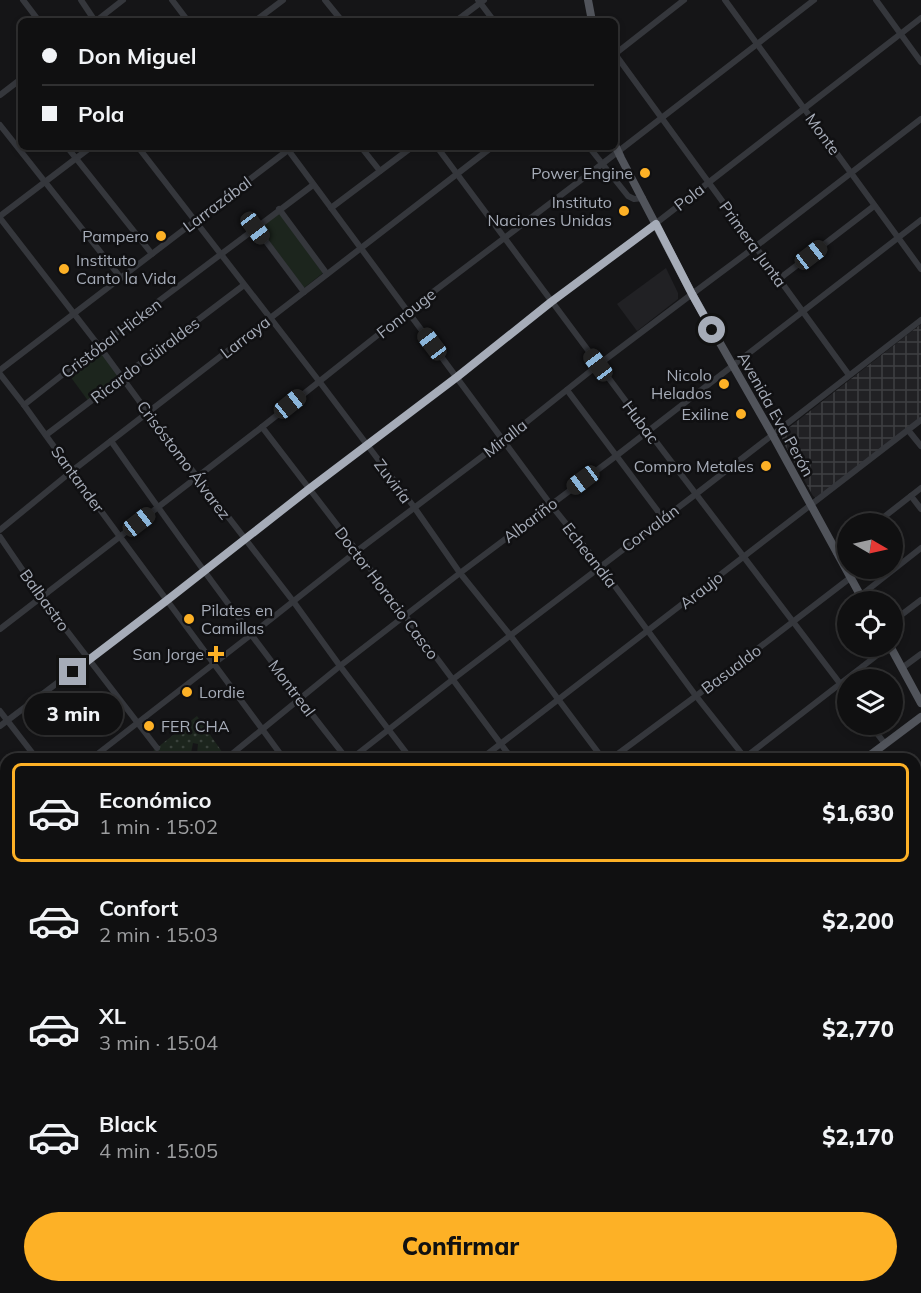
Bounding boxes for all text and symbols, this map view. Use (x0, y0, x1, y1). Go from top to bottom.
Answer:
text: Don Miguel (78, 42, 197, 70)
text: Pola (78, 100, 125, 128)
street label: Monte (801, 109, 845, 159)
place label: Power Engine (531, 163, 633, 183)
marker: Power Engine (638, 166, 652, 180)
street label: Larrazábal (179, 172, 255, 236)
street label: Pola (670, 179, 708, 215)
place label: Instituto Naciones Unidas (487, 192, 612, 230)
street label: Primera Junta (715, 197, 791, 291)
marker: Instituto Naciones Unidas (617, 204, 631, 218)
car (237, 208, 273, 248)
place label: Pampero (82, 226, 149, 246)
marker: Pampero (154, 229, 168, 243)
car (791, 237, 831, 273)
place label: Instituto Canto la Vida (76, 250, 176, 288)
marker: Instituto Canto la Vida (57, 262, 71, 276)
street label: Fonrouge (372, 284, 440, 342)
street label: Cristóbal Hicken (57, 294, 165, 382)
street label: Larraya (216, 311, 274, 363)
street label: Ricardo Güiraldes (87, 313, 203, 407)
route start (698, 316, 725, 343)
car (414, 324, 450, 364)
car (580, 345, 616, 385)
street label: Avenida Eva Perón (733, 348, 819, 480)
place label: Nicolo Helados (651, 365, 712, 403)
marker: Nicolo Helados (717, 377, 731, 391)
car (270, 386, 310, 422)
street label: Crisóstomo Álvarez (133, 397, 235, 523)
street label: Hubac (618, 397, 664, 447)
place label: Exiline (682, 404, 729, 424)
marker: Exiline (734, 407, 748, 421)
street label: Miralla (479, 415, 531, 461)
street label: Santander (47, 442, 109, 516)
street label: Zuviría (370, 455, 416, 507)
place label: Compro Metales (634, 456, 754, 476)
marker: Compro Metales (759, 459, 773, 473)
car (563, 462, 603, 498)
street label: Albariño (499, 493, 561, 547)
street label: Corvalán (617, 500, 683, 556)
car (119, 504, 159, 540)
north arrow (837, 513, 903, 579)
map controls (837, 513, 903, 735)
street label: Echeandía (558, 518, 622, 592)
street label: Doctor Horacio Casco (331, 523, 443, 663)
street label: Balbastro (16, 565, 74, 635)
street label: Araujo (675, 567, 727, 613)
button: locate (837, 591, 903, 657)
place label: Pilates en Camillas (201, 600, 273, 638)
marker: Pilates en Camillas (182, 612, 196, 626)
street label: Basualdo (697, 640, 765, 698)
place label: San Jorge (132, 644, 204, 664)
marker: San Jorge (209, 647, 223, 661)
street label: Montreal (264, 656, 320, 720)
route end (59, 658, 86, 685)
button: layers (837, 669, 903, 735)
place label: Lordie (199, 682, 245, 702)
marker: Lordie (180, 685, 194, 699)
callout: 3 min (23, 693, 122, 735)
text: 3 min (47, 701, 100, 726)
place label: FER CHA (161, 716, 230, 736)
marker: FER CHA (142, 719, 156, 733)
icon: car (27, 786, 81, 840)
text: Económico (99, 786, 212, 814)
text: $1,630 (822, 799, 894, 827)
text: 1 min · 15:02 (99, 814, 218, 839)
icon: car (27, 894, 81, 948)
text: Confort (99, 894, 178, 922)
text: $2,200 (822, 907, 894, 935)
text: 2 min · 15:03 (99, 922, 218, 947)
icon: car (27, 1002, 81, 1056)
text: XL (99, 1002, 126, 1030)
text: $2,770 (822, 1015, 894, 1043)
text: 3 min · 15:04 (99, 1030, 218, 1055)
icon: car (27, 1110, 81, 1164)
text: Black (99, 1110, 157, 1138)
text: $2,170 (822, 1123, 894, 1151)
text: 4 min · 15:05 (99, 1138, 218, 1163)
button: Confirmar (24, 1212, 897, 1281)

